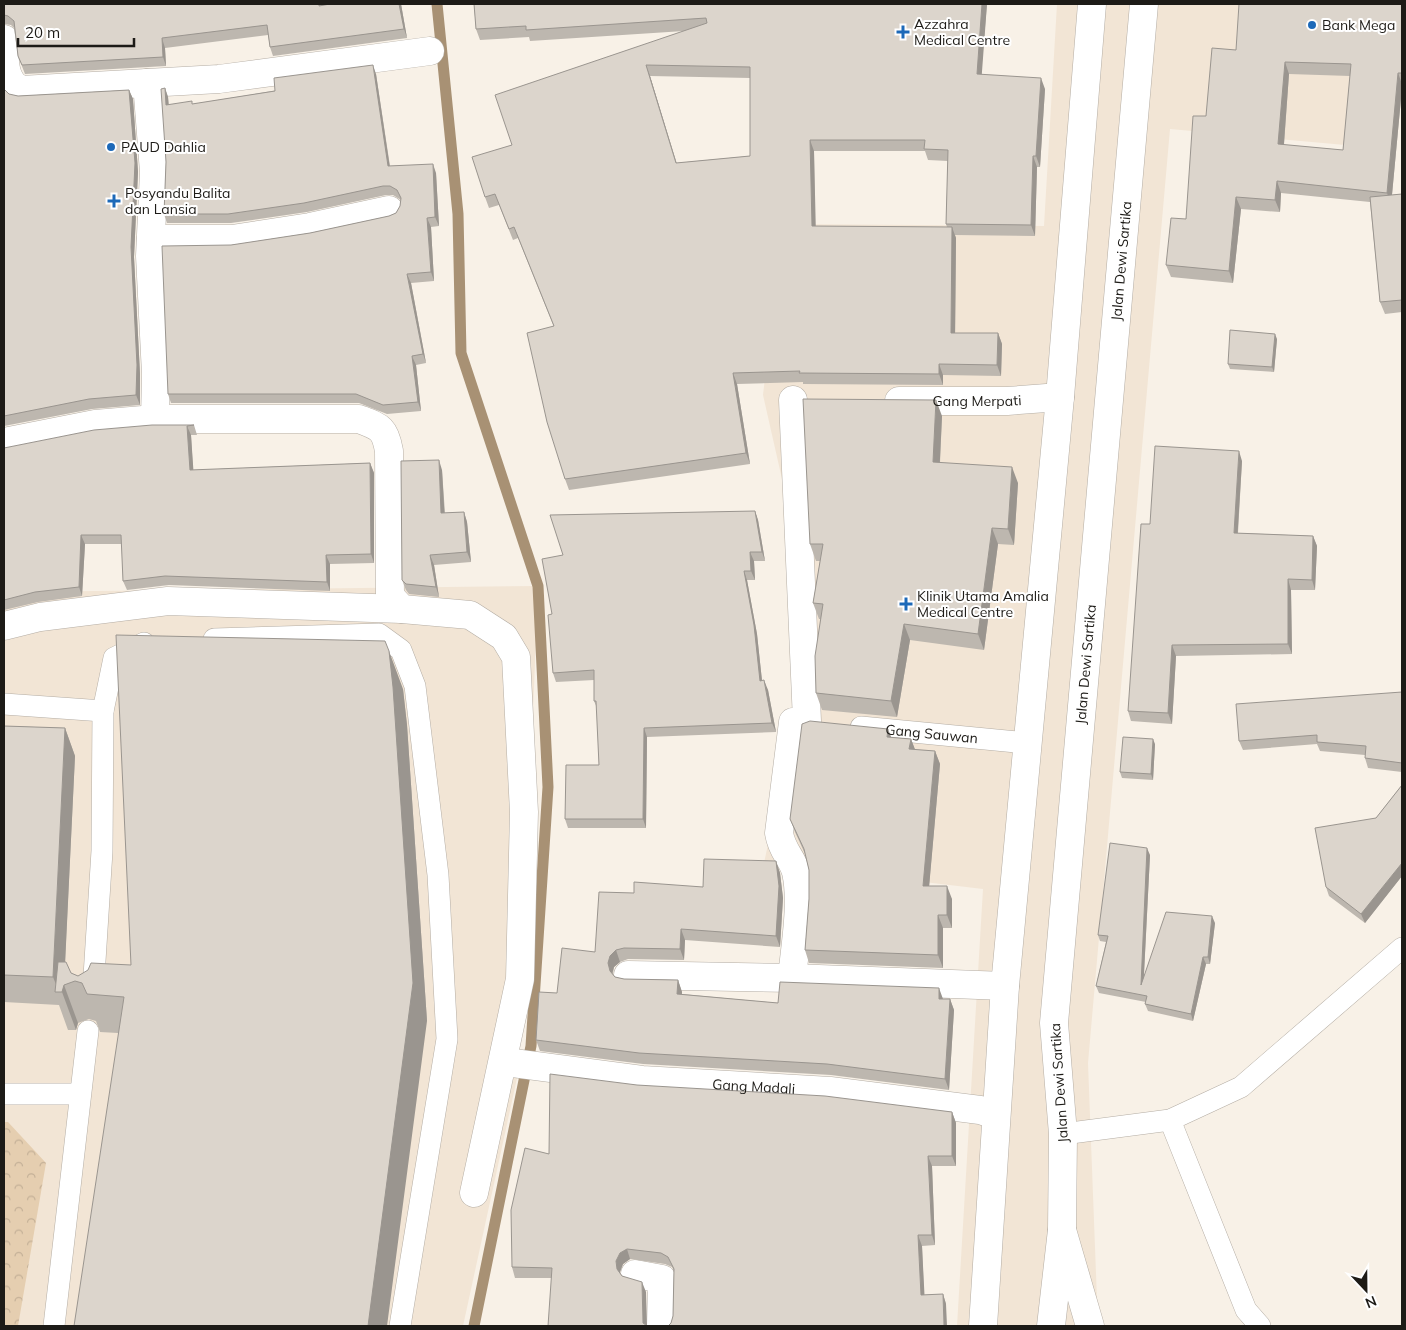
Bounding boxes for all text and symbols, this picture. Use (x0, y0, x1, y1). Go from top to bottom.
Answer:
scale bar (18, 15, 134, 47)
place label: Azzahra Medical Centre (914, 15, 1010, 49)
place label: Bank Mega (1322, 16, 1395, 34)
marker: Bank Mega (1306, 19, 1318, 31)
text: 20 m (25, 23, 60, 42)
marker: Azzahra Medical Centre (896, 25, 910, 39)
place label: PAUD Dahlia (121, 138, 206, 156)
marker: PAUD Dahlia (105, 141, 117, 153)
place label: Posyandu Balita dan Lansia (125, 184, 231, 218)
marker: Posyandu Balita dan Lansia (107, 194, 121, 208)
street label: Jalan Dewi Sartika (1107, 200, 1136, 322)
street label: Gang Merpati (933, 391, 1022, 410)
place label: Klinik Utama Amalia Medical Centre (917, 587, 1049, 621)
marker: Klinik Utama Amalia Medical Centre (899, 597, 913, 611)
street label: Jalan Dewi Sartika (1071, 604, 1100, 725)
street label: Gang Sauwan (885, 720, 979, 747)
street label: Jalan Dewi Sartika (1046, 1022, 1072, 1144)
street label: Gang Madali (712, 1075, 796, 1098)
north arrow (1341, 1265, 1391, 1315)
text: N (1363, 1292, 1379, 1312)

